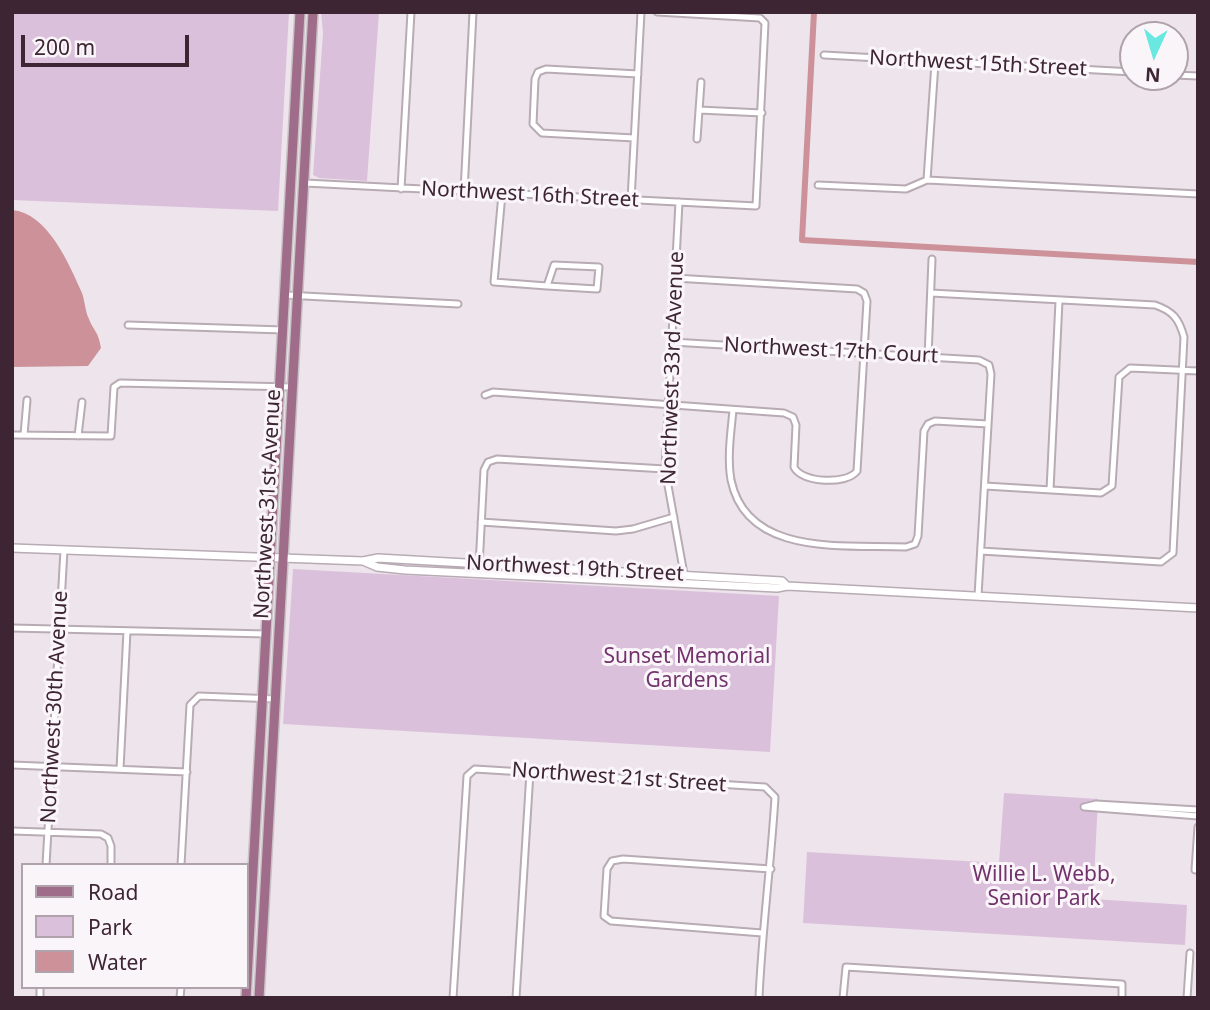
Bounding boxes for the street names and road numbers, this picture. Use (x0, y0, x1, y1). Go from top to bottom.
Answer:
street label: Northwest 15th Street (868, 46, 1088, 82)
street label: Northwest 16th Street (420, 177, 640, 213)
street label: Northwest 33rd Avenue (656, 251, 690, 485)
street label: Northwest 17th Court (723, 333, 939, 369)
street label: Northwest 31st Avenue (249, 388, 287, 620)
street label: Northwest 19th Street (465, 551, 685, 587)
street label: Northwest 30th Avenue (36, 590, 74, 824)
street label: Northwest 21st Street (511, 758, 727, 798)

